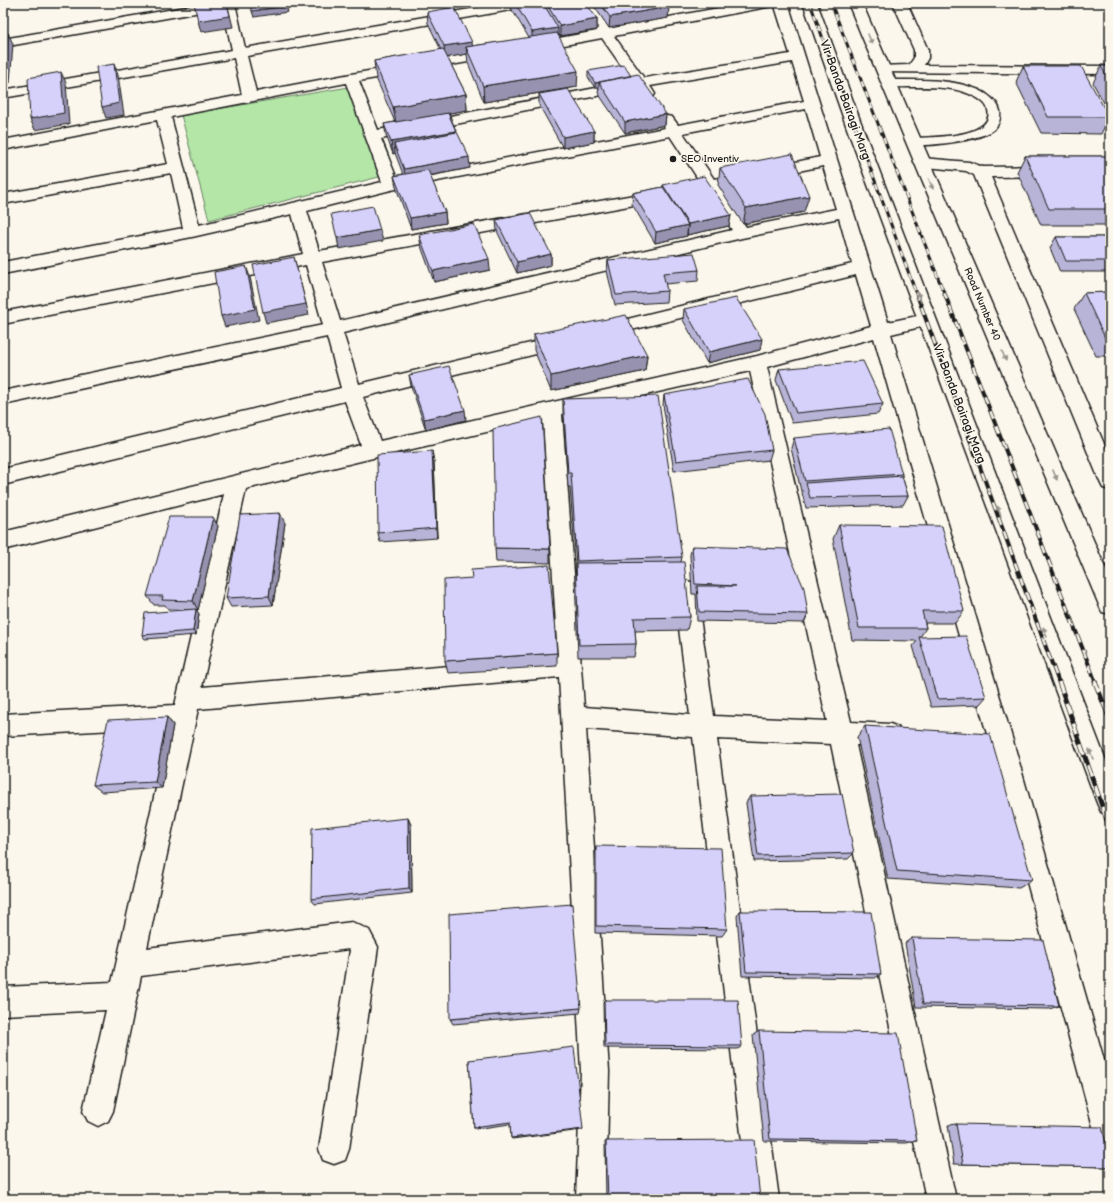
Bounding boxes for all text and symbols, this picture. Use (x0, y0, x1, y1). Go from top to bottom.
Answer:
one-way arrow (867, 33, 873, 44)
street label: Vir Banda Bairagi Marg (816, 38, 874, 162)
place label: SEO Inventiv (681, 153, 739, 165)
marker: SEO Inventiv (668, 154, 678, 164)
one-way arrow (929, 179, 935, 191)
street label: Road Number 40 (961, 266, 1003, 342)
one-way arrow (915, 291, 921, 303)
street label: Vir Banda Bairagi Marg (929, 342, 989, 466)
one-way arrow (1001, 350, 1007, 361)
one-way arrow (1052, 470, 1058, 481)
one-way arrow (996, 504, 1002, 516)
one-way arrow (1042, 626, 1048, 638)
one-way arrow (1088, 747, 1094, 759)

